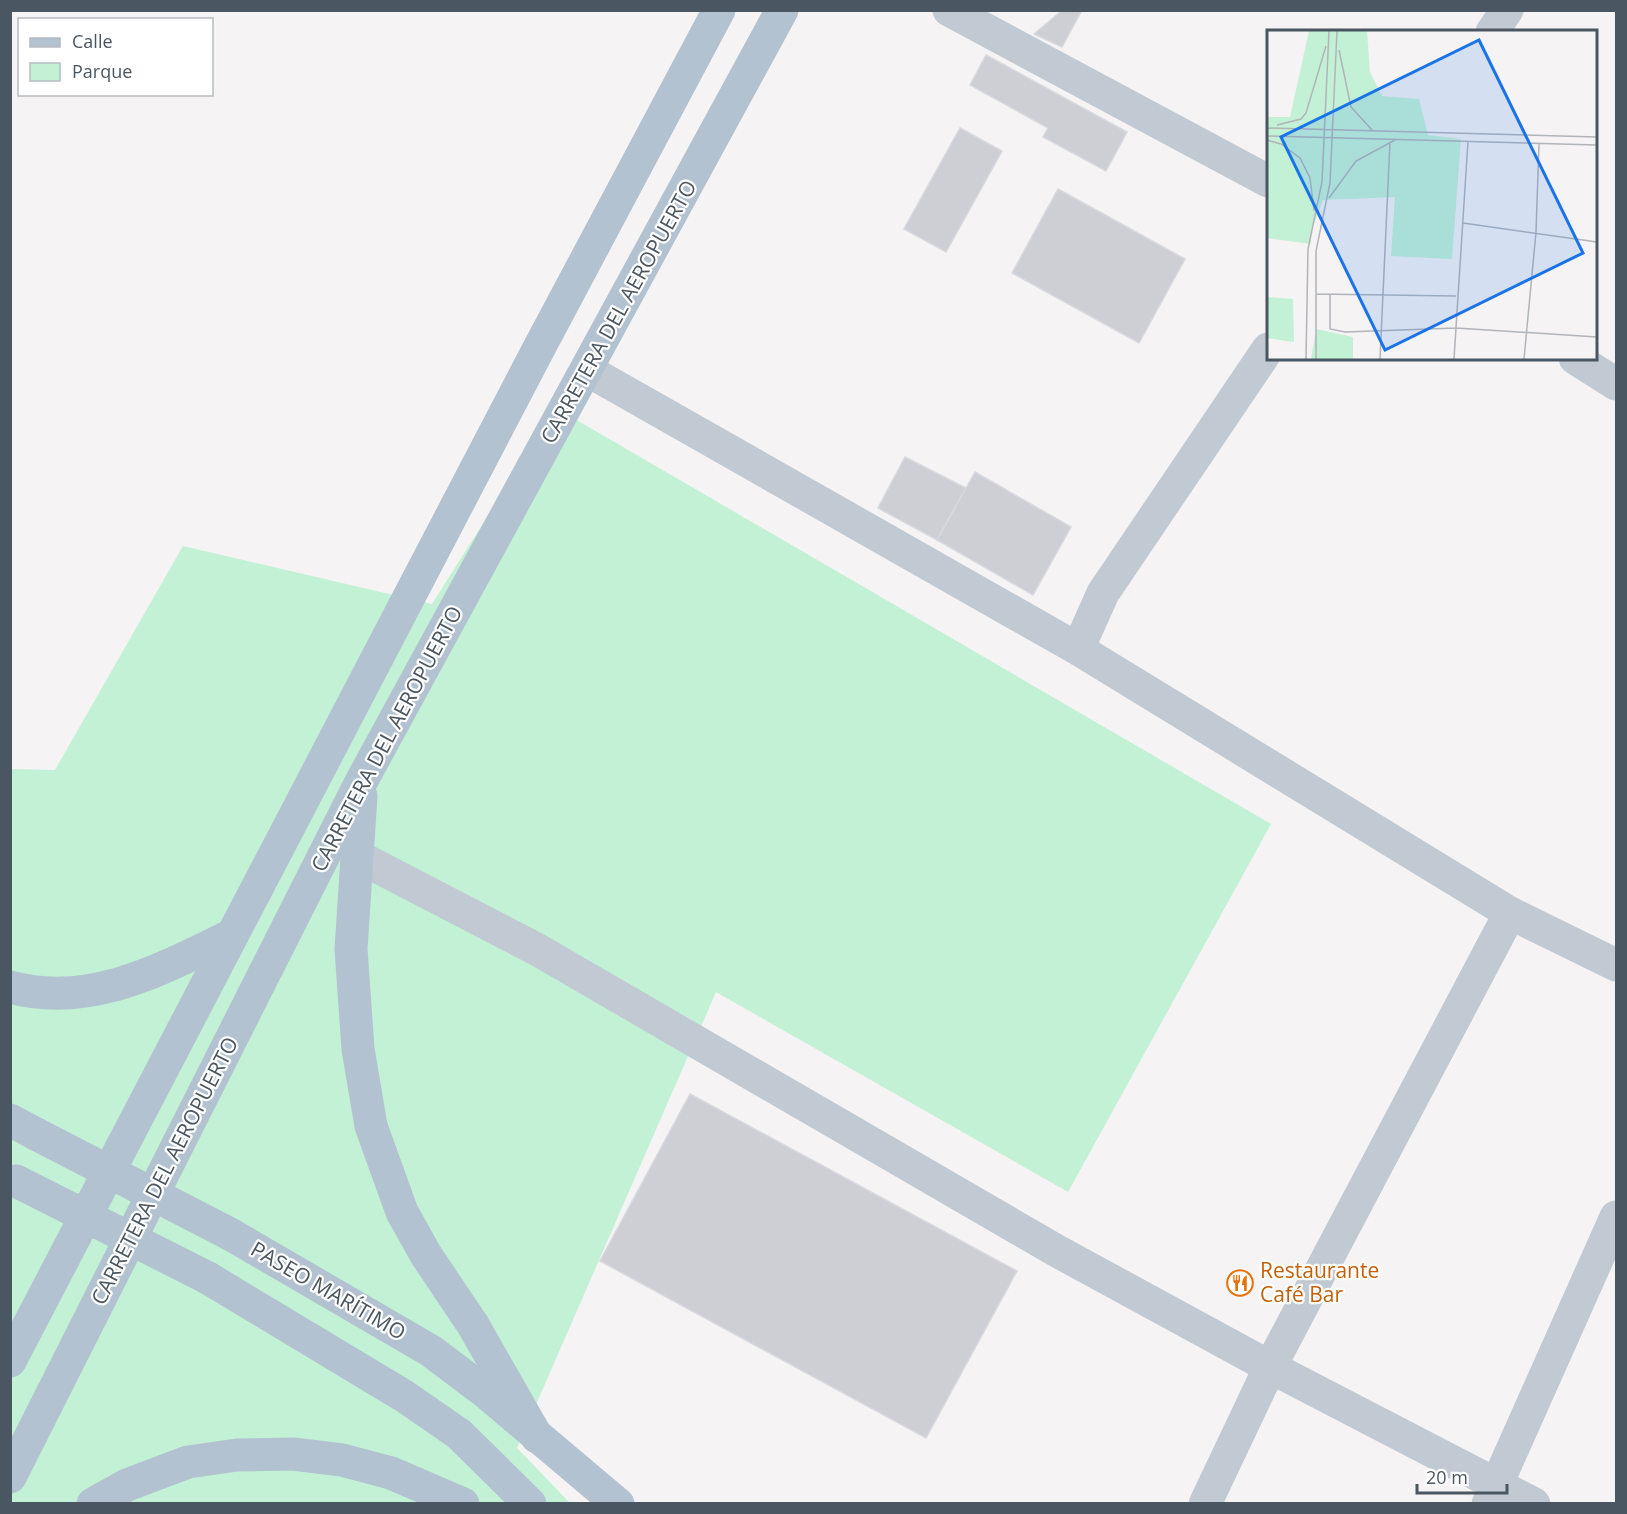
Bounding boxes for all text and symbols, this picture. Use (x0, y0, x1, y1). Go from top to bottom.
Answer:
legend (18, 18, 213, 96)
text: Calle (72, 29, 113, 53)
inset map (1267, 30, 1597, 360)
text: Parque (72, 59, 132, 83)
street label: CARRETERA DEL AEROPUERTO (534, 175, 702, 448)
street label: CARRETERA DEL AEROPUERTO (304, 601, 468, 876)
street label: CARRETERA DEL AEROPUERTO (84, 1032, 244, 1309)
street label: PASEO MARÍTIMO (246, 1234, 411, 1346)
place label: Restaurante Café Bar (1260, 1256, 1379, 1308)
restaurant icon: Restaurante Café Bar (1225, 1268, 1255, 1298)
scale bar (1417, 1457, 1507, 1495)
text: 20 m (1426, 1465, 1468, 1489)

